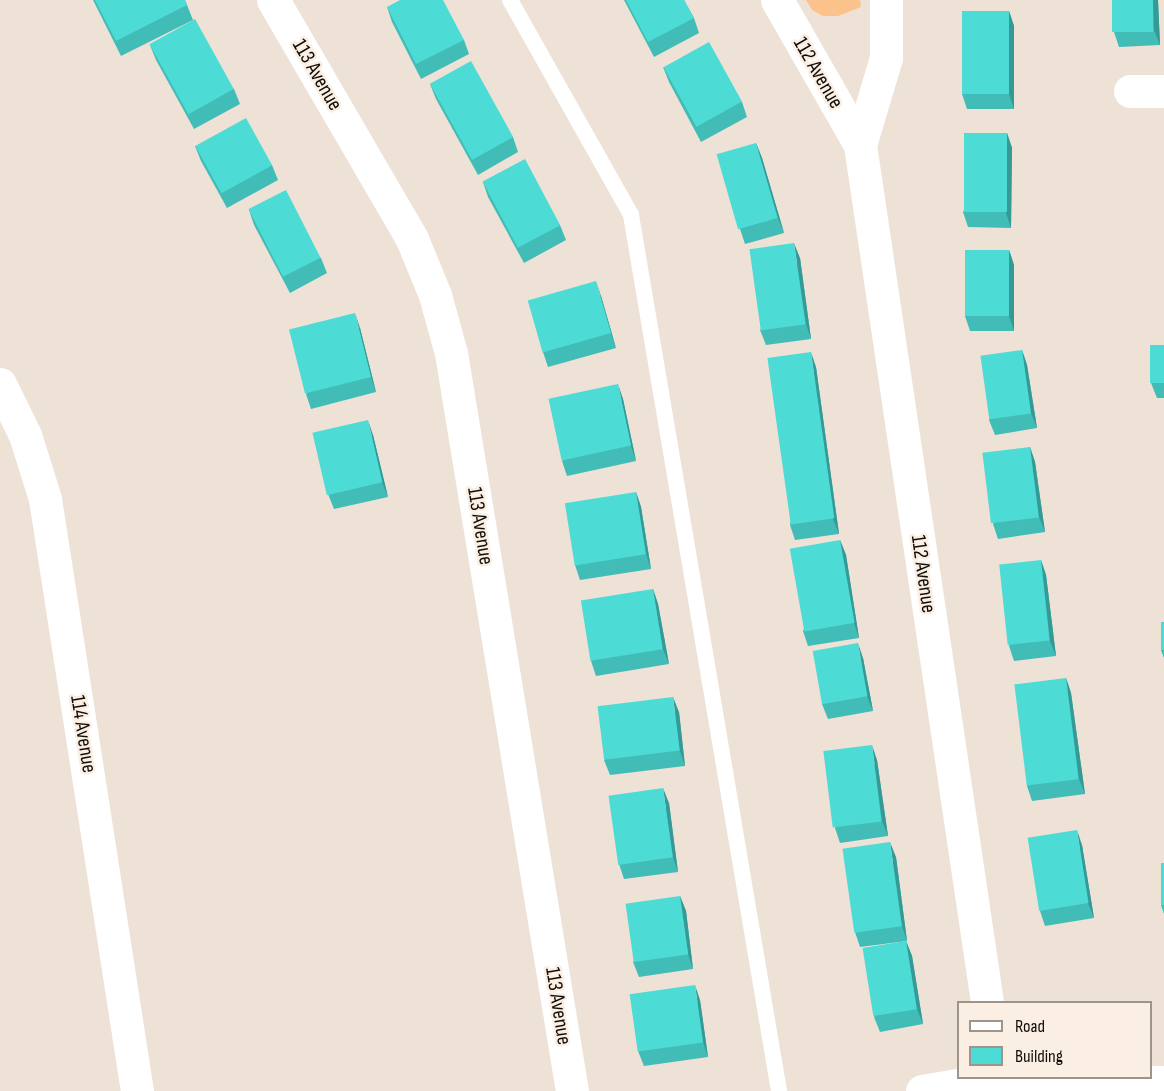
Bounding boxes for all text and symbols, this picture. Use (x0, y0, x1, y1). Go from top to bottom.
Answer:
street label: 112 Avenue (788, 33, 848, 113)
street label: 113 Avenue (287, 35, 347, 115)
street label: 113 Avenue (461, 485, 499, 567)
street label: 112 Avenue (905, 533, 941, 615)
street label: 114 Avenue (64, 693, 102, 775)
street label: 113 Avenue (539, 965, 577, 1047)
legend (957, 1001, 1152, 1079)
text: Road (1015, 1016, 1045, 1037)
text: Building (1015, 1046, 1063, 1067)

